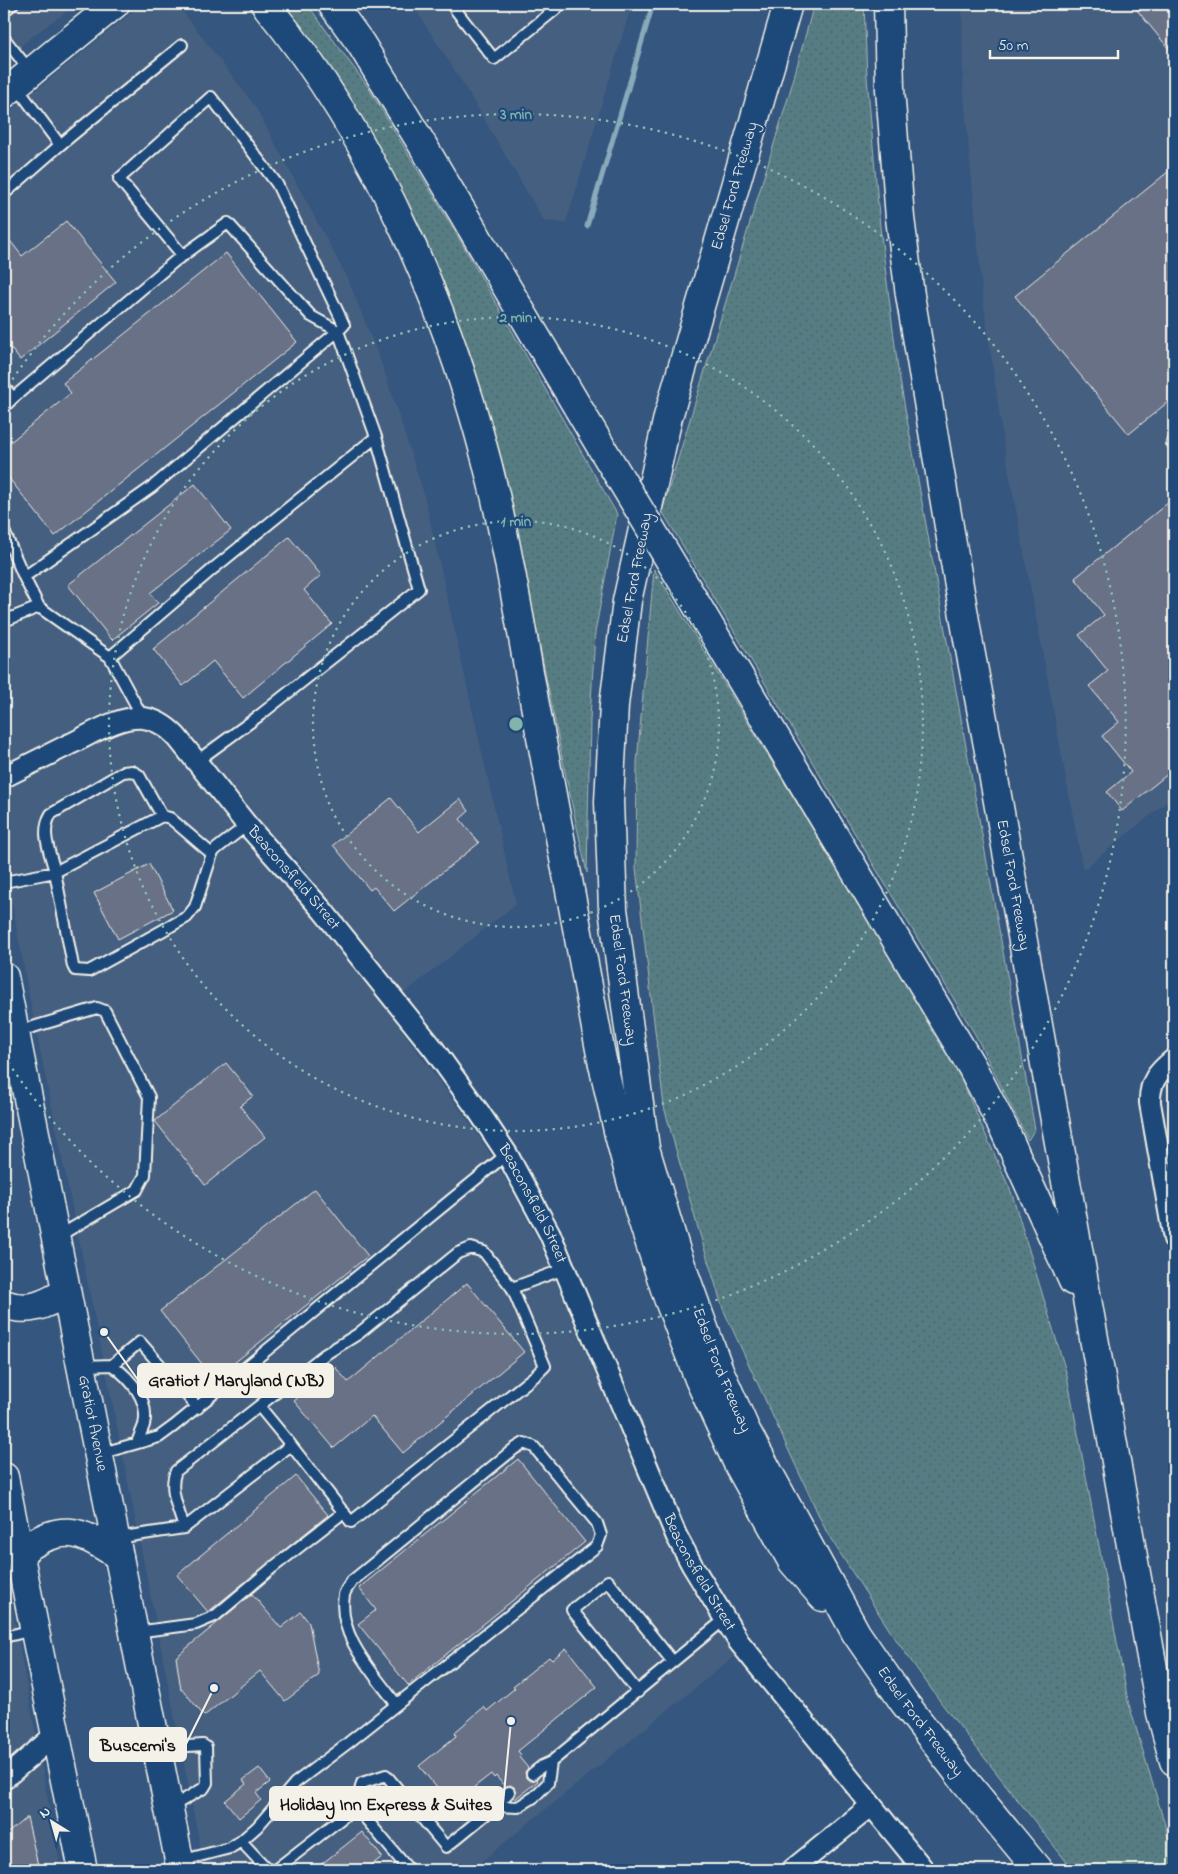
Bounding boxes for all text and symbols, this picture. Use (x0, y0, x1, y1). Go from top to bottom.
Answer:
scale bar (990, 28, 1118, 60)
text: 50 m (998, 35, 1029, 57)
text: 3 min (499, 104, 532, 126)
street label: Edsel Ford Freeway (705, 119, 765, 253)
text: 2 min (499, 307, 533, 329)
text: 1 min (501, 511, 532, 533)
street label: Edsel Ford Freeway (611, 511, 659, 645)
centre of rings (507, 715, 525, 733)
street label: Edsel Ford Freeway (989, 818, 1036, 952)
street label: Beaconsfield Street (241, 820, 346, 936)
street label: Edsel Ford Freeway (602, 913, 643, 1047)
street label: Beaconsfield Street (491, 1138, 573, 1268)
street label: Edsel Ford Freeway (686, 1305, 757, 1437)
callout: Gratiot / Maryland (NB) (138, 1364, 333, 1397)
text: Gratiot / Maryland (NB) (148, 1369, 324, 1396)
street label: Gratiot Avenue (71, 1373, 114, 1474)
street label: Beaconsfield Street (656, 1509, 742, 1636)
street label: Edsel Ford Freeway (871, 1662, 969, 1782)
callout: Buscemi's (90, 1728, 186, 1761)
text: Buscemi's (99, 1734, 176, 1760)
callout: Holiday Inn Express & Suites (270, 1787, 503, 1820)
text: Holiday Inn Express & Suites (280, 1793, 492, 1820)
north arrow (28, 1796, 78, 1846)
text: N (35, 1802, 55, 1824)

